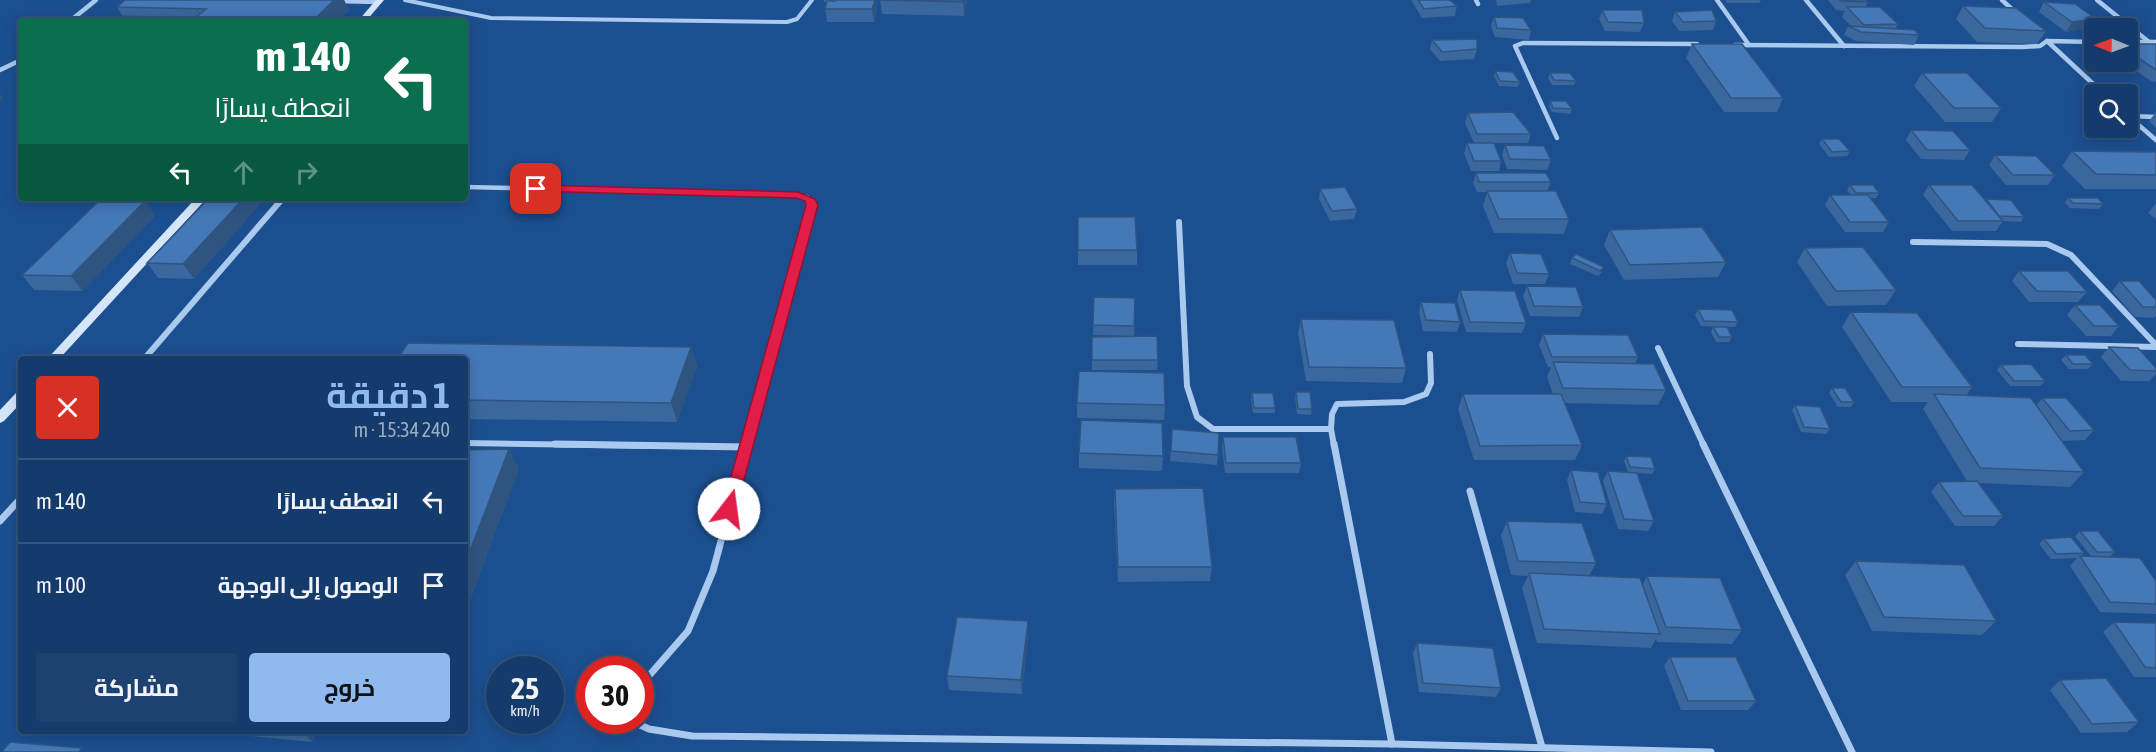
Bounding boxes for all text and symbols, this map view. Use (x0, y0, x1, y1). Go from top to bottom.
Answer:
north arrow (2084, 18, 2138, 72)
map controls (2084, 18, 2138, 138)
text: 140 m (256, 32, 351, 80)
icon: left (372, 42, 450, 120)
button: search (2084, 84, 2138, 138)
text: انعطف يسارًا (214, 92, 351, 123)
icon: left (164, 156, 197, 189)
icon: ahead (227, 156, 260, 189)
icon: right (290, 156, 323, 189)
pin (510, 163, 561, 214)
icon: arrive (519, 172, 552, 205)
text: 1 دقيقة (326, 374, 450, 416)
button: close (36, 376, 99, 439)
text: 240 m · 15:34 (354, 418, 450, 441)
position arrow (697, 477, 761, 541)
icon: left (417, 485, 450, 518)
text: 140 m (36, 488, 86, 514)
text: انعطف يسارًا (276, 488, 399, 514)
icon: arrive (417, 569, 450, 602)
text: 100 m (36, 572, 86, 598)
text: الوصول إلى الوجهة (218, 572, 399, 598)
button: مشاركة (36, 653, 237, 722)
button: خروج (249, 653, 450, 722)
speed limit sign: 30 (576, 656, 654, 734)
text: 25 (511, 671, 539, 705)
text: km/h (510, 702, 540, 719)

